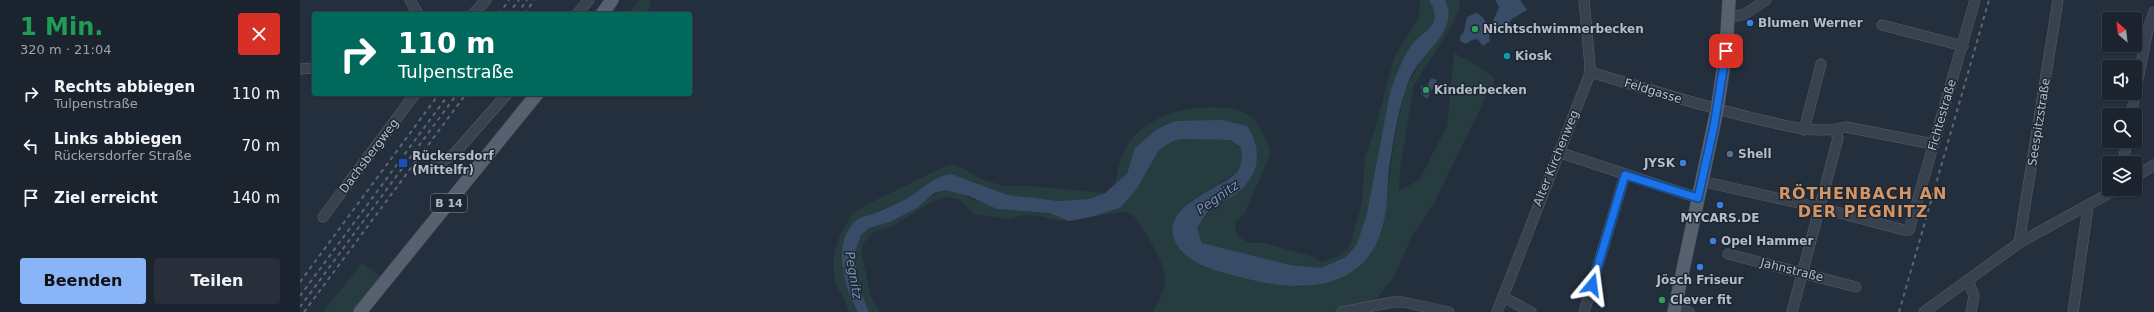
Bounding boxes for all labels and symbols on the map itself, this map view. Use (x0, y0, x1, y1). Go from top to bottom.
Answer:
north arrow (2102, 12, 2142, 52)
place label: Blumen Werner (1758, 16, 1863, 30)
marker: Blumen Werner (1745, 18, 1755, 28)
place label: Nichtschwimmerbecken (1483, 22, 1644, 36)
marker: Nichtschwimmerbecken (1470, 24, 1480, 34)
pin (1709, 34, 1743, 68)
place label: Kiosk (1515, 49, 1553, 63)
marker: Kiosk (1502, 51, 1512, 61)
street label: Feldgasse (1623, 76, 1683, 106)
street label: Seespitzstraße (2025, 77, 2053, 167)
street label: Fichtestraße (1925, 78, 1959, 152)
place label: Kinderbecken (1434, 83, 1527, 97)
marker: Kinderbecken (1421, 85, 1431, 95)
street label: Alter Kirchenweg (1530, 108, 1582, 208)
street label: Dachsbergweg (337, 116, 401, 196)
place label: Shell (1738, 147, 1772, 161)
place label: Rückersdorf (Mittelfr) (412, 149, 495, 177)
marker: Shell (1725, 149, 1735, 159)
place label: JYSK (1643, 156, 1676, 170)
marker: Rückersdorf (Mittelfr) (397, 157, 409, 169)
marker: JYSK (1678, 158, 1688, 168)
water label: Pegnitz (1193, 177, 1242, 217)
district label: RÖTHENBACH AN DER PEGNITZ (1779, 184, 1947, 221)
road number: B 14 (431, 194, 467, 212)
marker: MYCARS.DE (1715, 200, 1725, 210)
place label: MYCARS.DE (1681, 211, 1759, 225)
place label: Opel Hammer (1721, 234, 1814, 248)
marker: Opel Hammer (1708, 236, 1718, 246)
water label: Pegnitz (842, 250, 865, 301)
street label: Jahnstraße (1758, 255, 1825, 285)
marker: Jösch Friseur (1695, 262, 1705, 272)
position arrow (1571, 264, 1613, 306)
place label: Jösch Friseur (1656, 273, 1744, 287)
place label: Clever fit (1670, 293, 1732, 307)
marker: Clever fit (1657, 295, 1667, 305)

